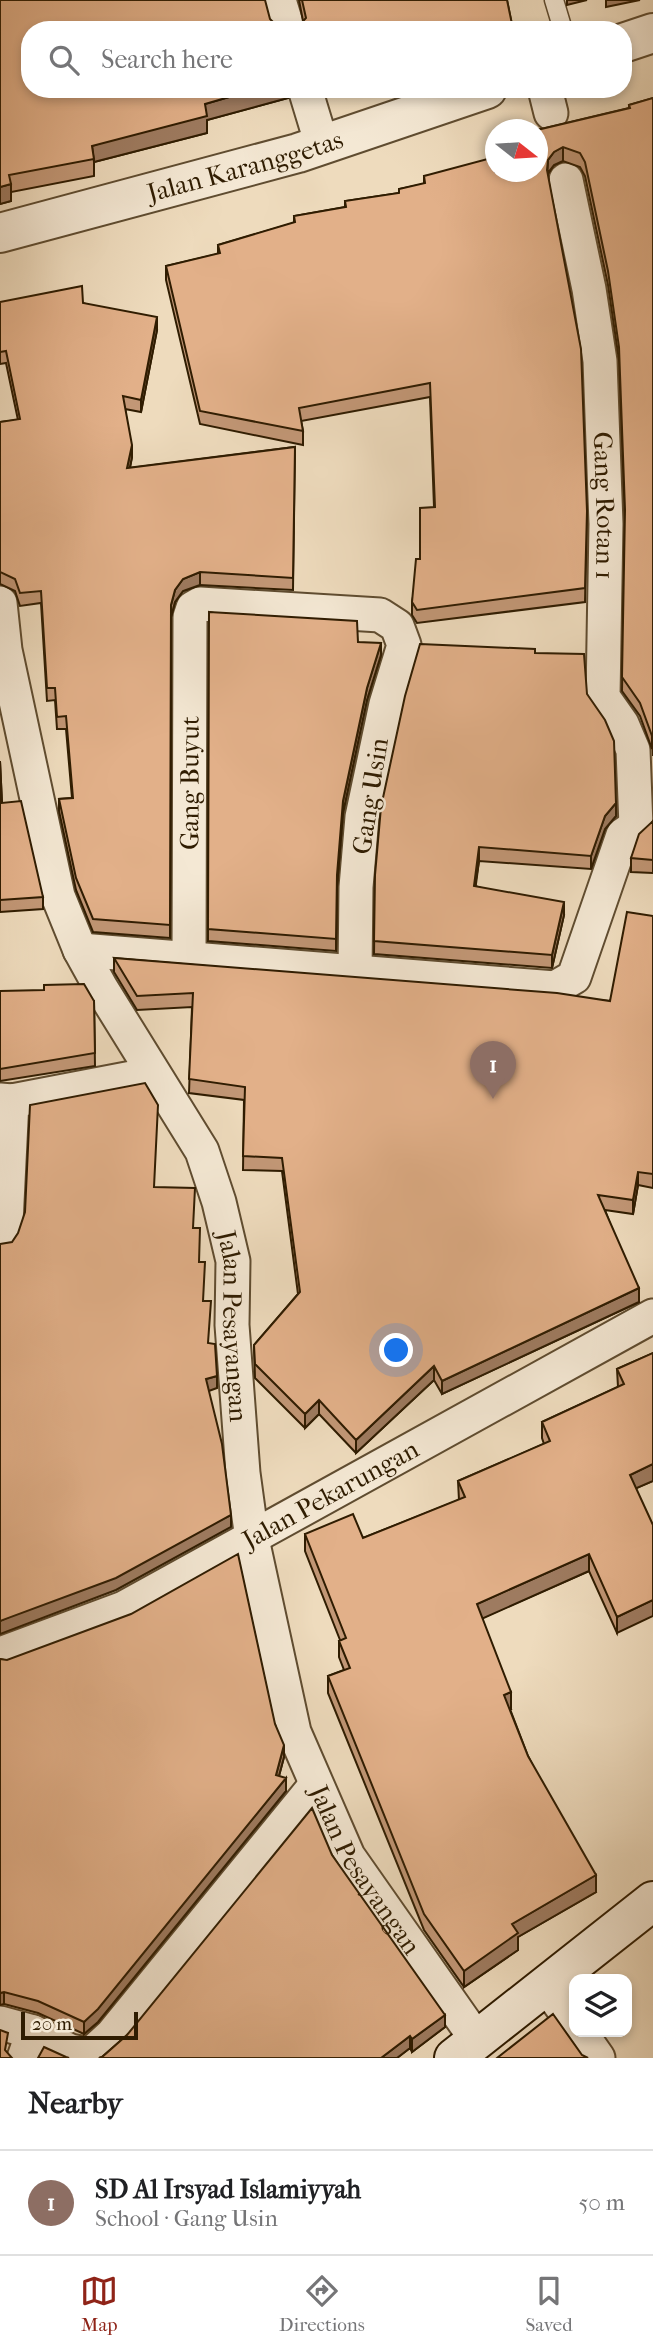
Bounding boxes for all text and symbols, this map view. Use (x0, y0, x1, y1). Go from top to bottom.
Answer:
search box (21, 21, 632, 98)
icon: search (45, 41, 83, 79)
text: Search here (101, 44, 233, 75)
north arrow (485, 119, 548, 182)
street label: Jalan Karanggetas (142, 124, 347, 209)
street label: Gang Rotan 1 (587, 431, 621, 580)
street label: Gang Buyut (174, 715, 206, 850)
street label: Gang Usin (346, 736, 395, 857)
pin: 1 (470, 1041, 516, 1099)
street label: Jalan Pesayangan (210, 1226, 254, 1423)
your location (379, 1333, 413, 1367)
street label: Jalan Pekarungan (235, 1433, 424, 1557)
street label: Jalan Pesayangan (302, 1779, 427, 1961)
map controls (569, 1974, 632, 2037)
button: layers (569, 1974, 632, 2037)
scale bar (21, 2009, 138, 2041)
text: 20 m (32, 2013, 72, 2035)
text: Nearby (28, 2086, 123, 2121)
text: SD Al Irsyad Islamiyyah (95, 2174, 361, 2205)
text: 1 (47, 2189, 55, 2216)
text: 50 m (578, 2189, 625, 2216)
text: School · Gang Usin (95, 2205, 278, 2232)
tab: Map (80, 2272, 118, 2336)
tab: Directions (279, 2272, 365, 2336)
tab: Saved (525, 2272, 573, 2336)

